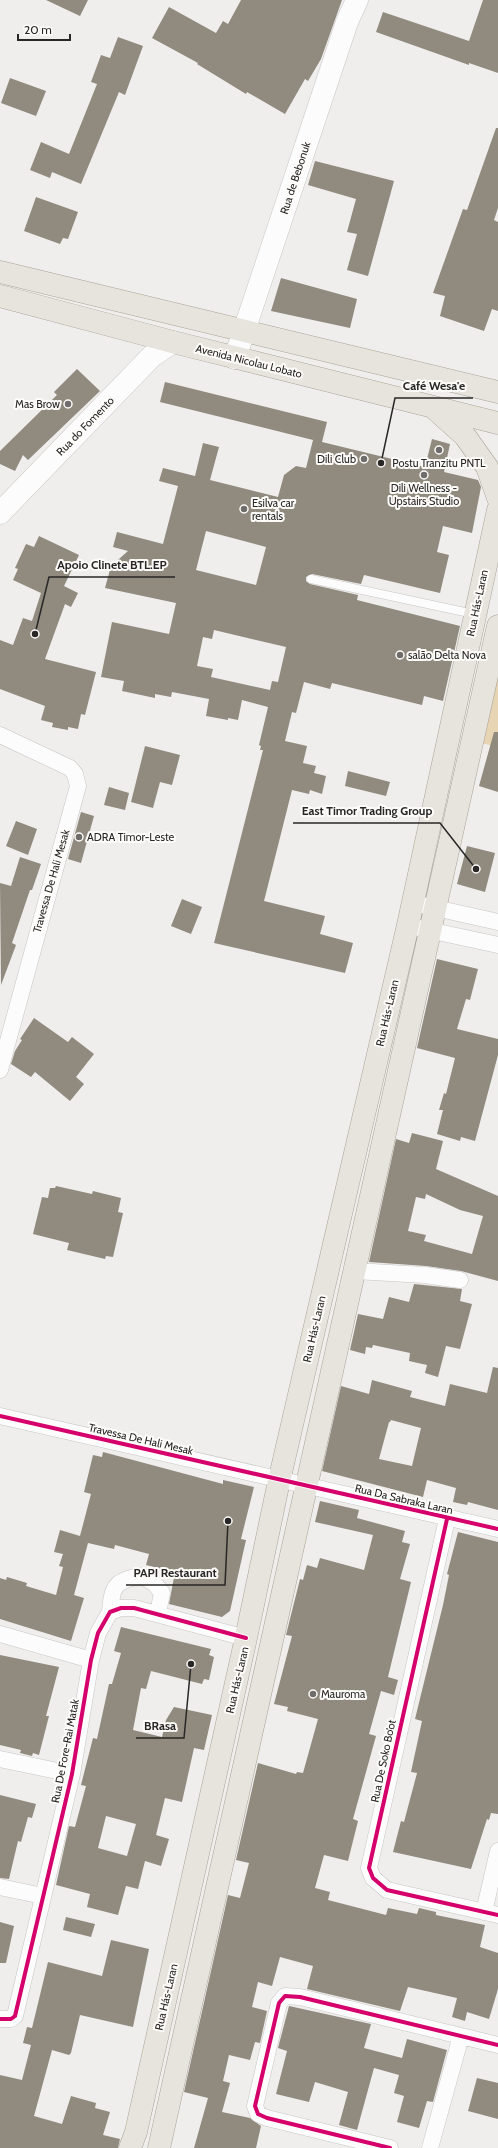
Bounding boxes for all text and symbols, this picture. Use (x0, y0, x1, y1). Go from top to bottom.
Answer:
scale bar (18, 16, 70, 42)
text: 20 m (24, 22, 52, 37)
street label: Rua de Bebonuk (277, 140, 313, 216)
street label: Avenida Nicolau Lobato (194, 341, 304, 381)
callout: Café Wesa'e (395, 374, 473, 398)
text: Café Wesa'e (403, 378, 465, 393)
street label: Rua do Fomento (53, 393, 117, 459)
place label: Mas Brow (15, 397, 60, 411)
marker: Mas Brow (63, 399, 73, 409)
marker: Postu Tranzitu PNTL (434, 445, 444, 455)
place label: Dili Club (317, 452, 356, 466)
marker: Dili Club (359, 454, 369, 464)
place label: Postu Tranzitu PNTL (392, 456, 486, 470)
marker: Dili Wellness - Upstairs Studio (419, 470, 429, 480)
place label: Dili Wellness - Upstairs Studio (389, 481, 459, 508)
place label: Esilva car rentals (252, 496, 295, 523)
marker: Esilva car rentals (239, 504, 249, 514)
callout: Apoio Clinete BTL.EP (49, 553, 175, 577)
text: Apoio Clinete BTL.EP (57, 557, 167, 572)
street label: Rua Hás-Laran (463, 568, 491, 638)
place label: salão Delta Nova (408, 648, 487, 662)
marker: salão Delta Nova (395, 650, 405, 660)
callout: East Timor Trading Group (293, 799, 440, 823)
text: East Timor Trading Group (302, 803, 432, 818)
street label: Travessa De Hali Mesak (30, 828, 72, 934)
place label: ADRA Timor-Leste (87, 830, 175, 844)
marker: ADRA Timor-Leste (74, 832, 84, 842)
street label: Rua Hás-Laran (373, 978, 401, 1048)
street label: Rua Hás-Laran (300, 1294, 328, 1364)
street label: Travessa De Hali Mesak (87, 1420, 195, 1458)
street label: Rua Da Sabraka Laran (354, 1481, 454, 1517)
callout: PAPI Restaurant (126, 1561, 225, 1585)
text: PAPI Restaurant (133, 1565, 217, 1580)
street label: Rua Hás-Laran (223, 1645, 251, 1715)
place label: Mauroma (321, 1687, 366, 1701)
marker: Mauroma (308, 1689, 318, 1699)
street label: Rua De Fore-Rai Matak (48, 1698, 82, 1804)
callout: BRasa (136, 1714, 184, 1738)
text: BRasa (144, 1718, 176, 1733)
street label: Rua De Soko Bo’ot (367, 1718, 399, 1804)
street label: Rua Hás-Laran (152, 1962, 180, 2032)

